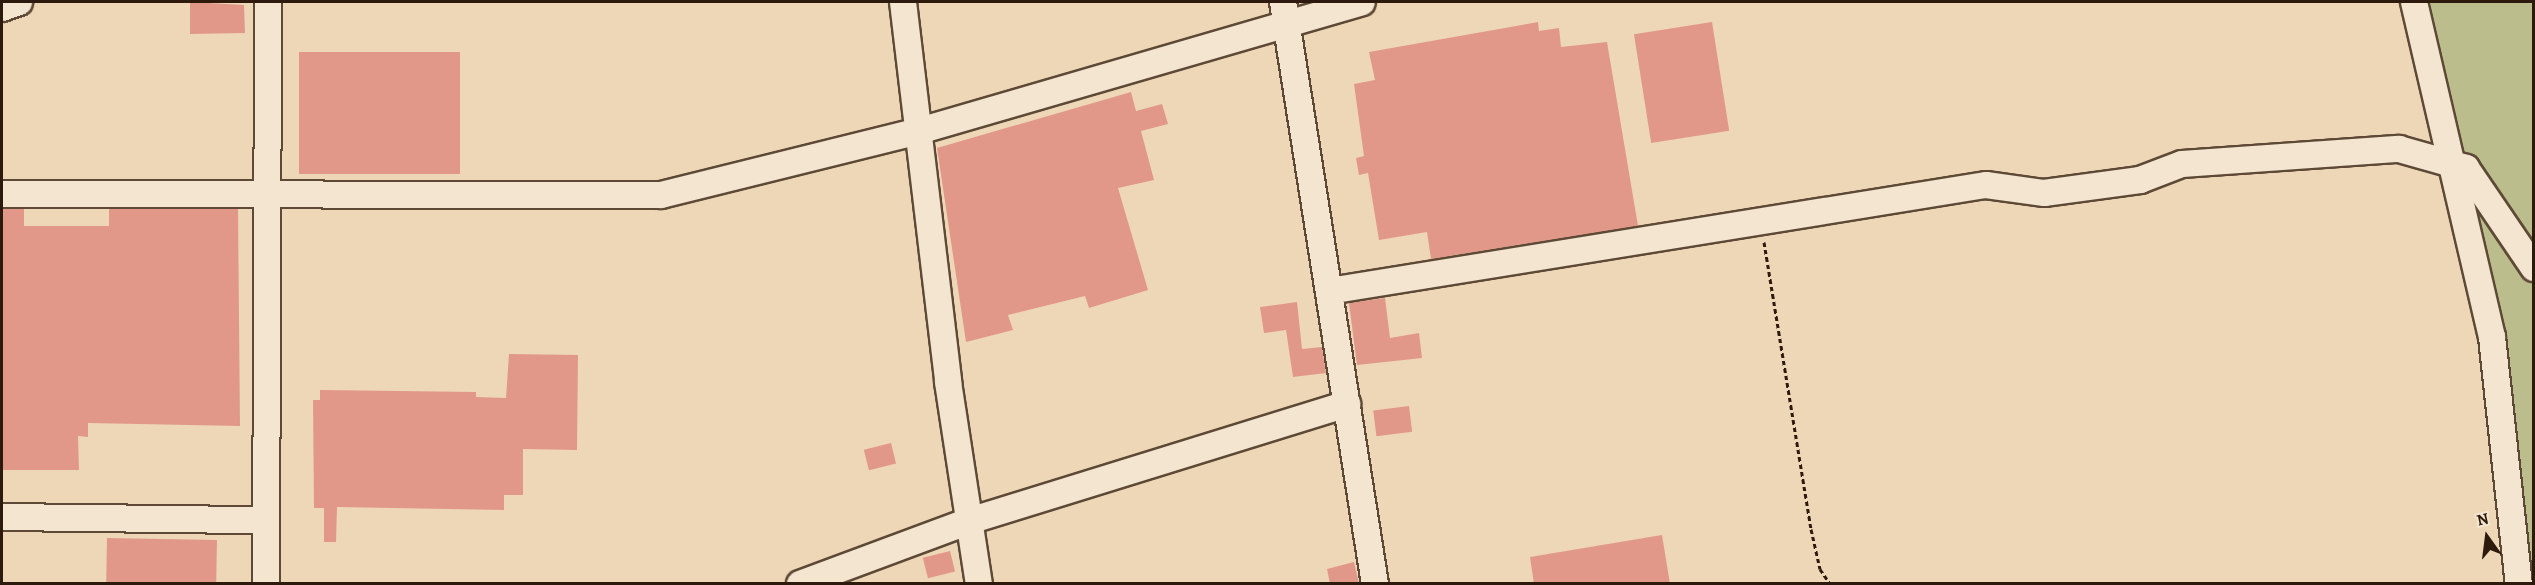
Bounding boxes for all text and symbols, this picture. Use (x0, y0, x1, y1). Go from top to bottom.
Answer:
north arrow (2457, 507, 2517, 567)
text: N (2474, 507, 2491, 532)

